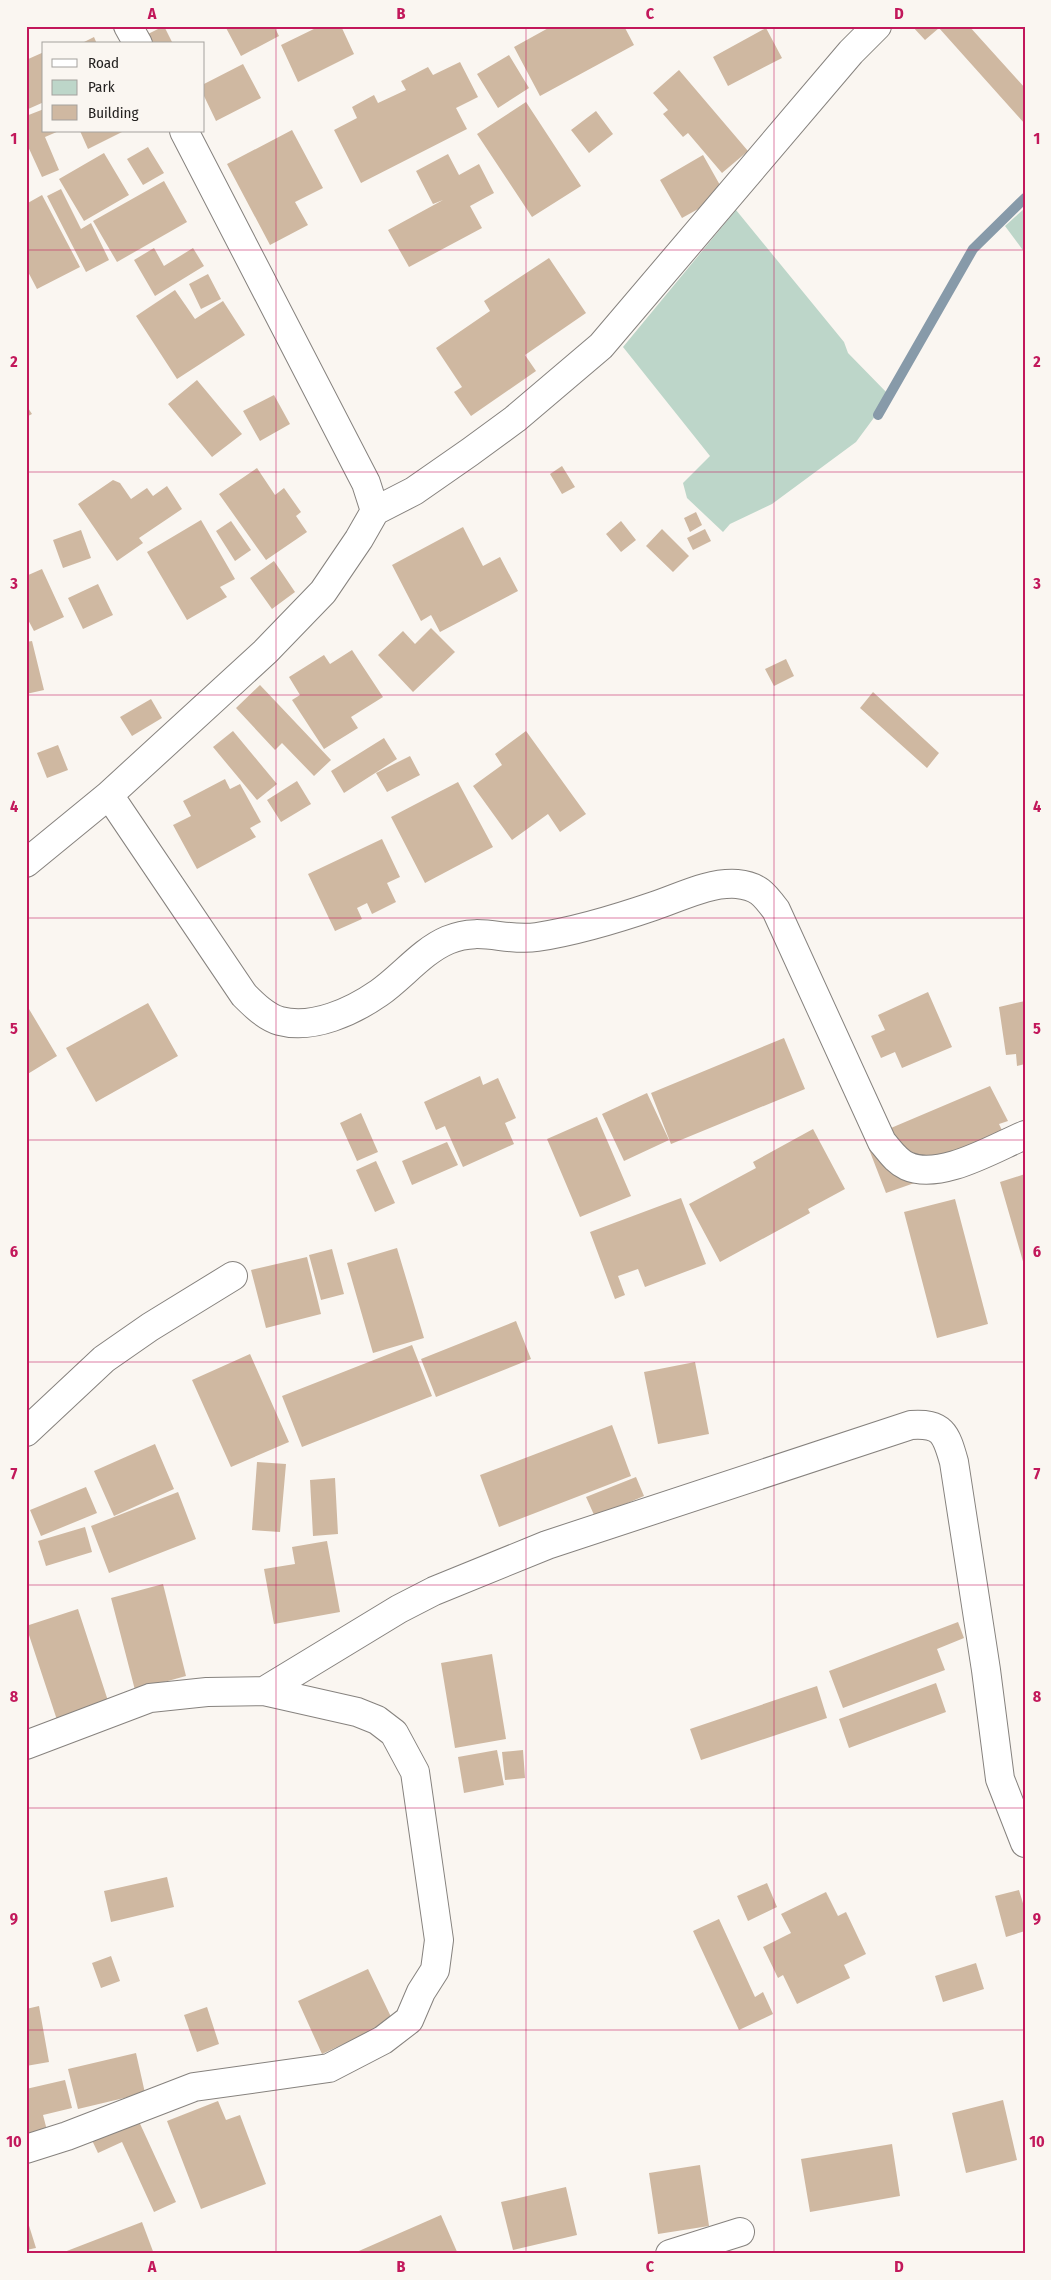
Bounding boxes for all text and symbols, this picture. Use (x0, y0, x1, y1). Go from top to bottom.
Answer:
text: A (147, 4, 157, 23)
text: B (397, 4, 406, 23)
text: C (646, 4, 655, 23)
text: D (894, 4, 904, 23)
legend (42, 42, 205, 132)
text: Road (88, 54, 119, 72)
text: Park (88, 78, 115, 96)
text: Building (88, 104, 139, 122)
text: 1 (11, 129, 17, 148)
text: 1 (1034, 129, 1040, 148)
text: 2 (9, 352, 18, 371)
text: 2 (1032, 352, 1041, 371)
text: 3 (9, 574, 18, 593)
text: 3 (1032, 574, 1041, 593)
text: 4 (10, 797, 18, 816)
text: 4 (1033, 797, 1041, 816)
text: 5 (10, 1019, 18, 1038)
text: 5 (1033, 1019, 1041, 1038)
text: 6 (10, 1242, 18, 1261)
text: 6 (1033, 1242, 1041, 1261)
text: 7 (11, 1464, 18, 1483)
text: 7 (1034, 1464, 1041, 1483)
text: 8 (10, 1687, 19, 1706)
text: 8 (1033, 1687, 1042, 1706)
text: 9 (10, 1909, 18, 1928)
text: 9 (1033, 1909, 1041, 1928)
text: 10 (6, 2132, 22, 2151)
text: 10 (1029, 2132, 1045, 2151)
text: A (147, 2257, 157, 2276)
text: B (397, 2257, 406, 2276)
text: C (646, 2257, 655, 2276)
text: D (894, 2257, 904, 2276)

